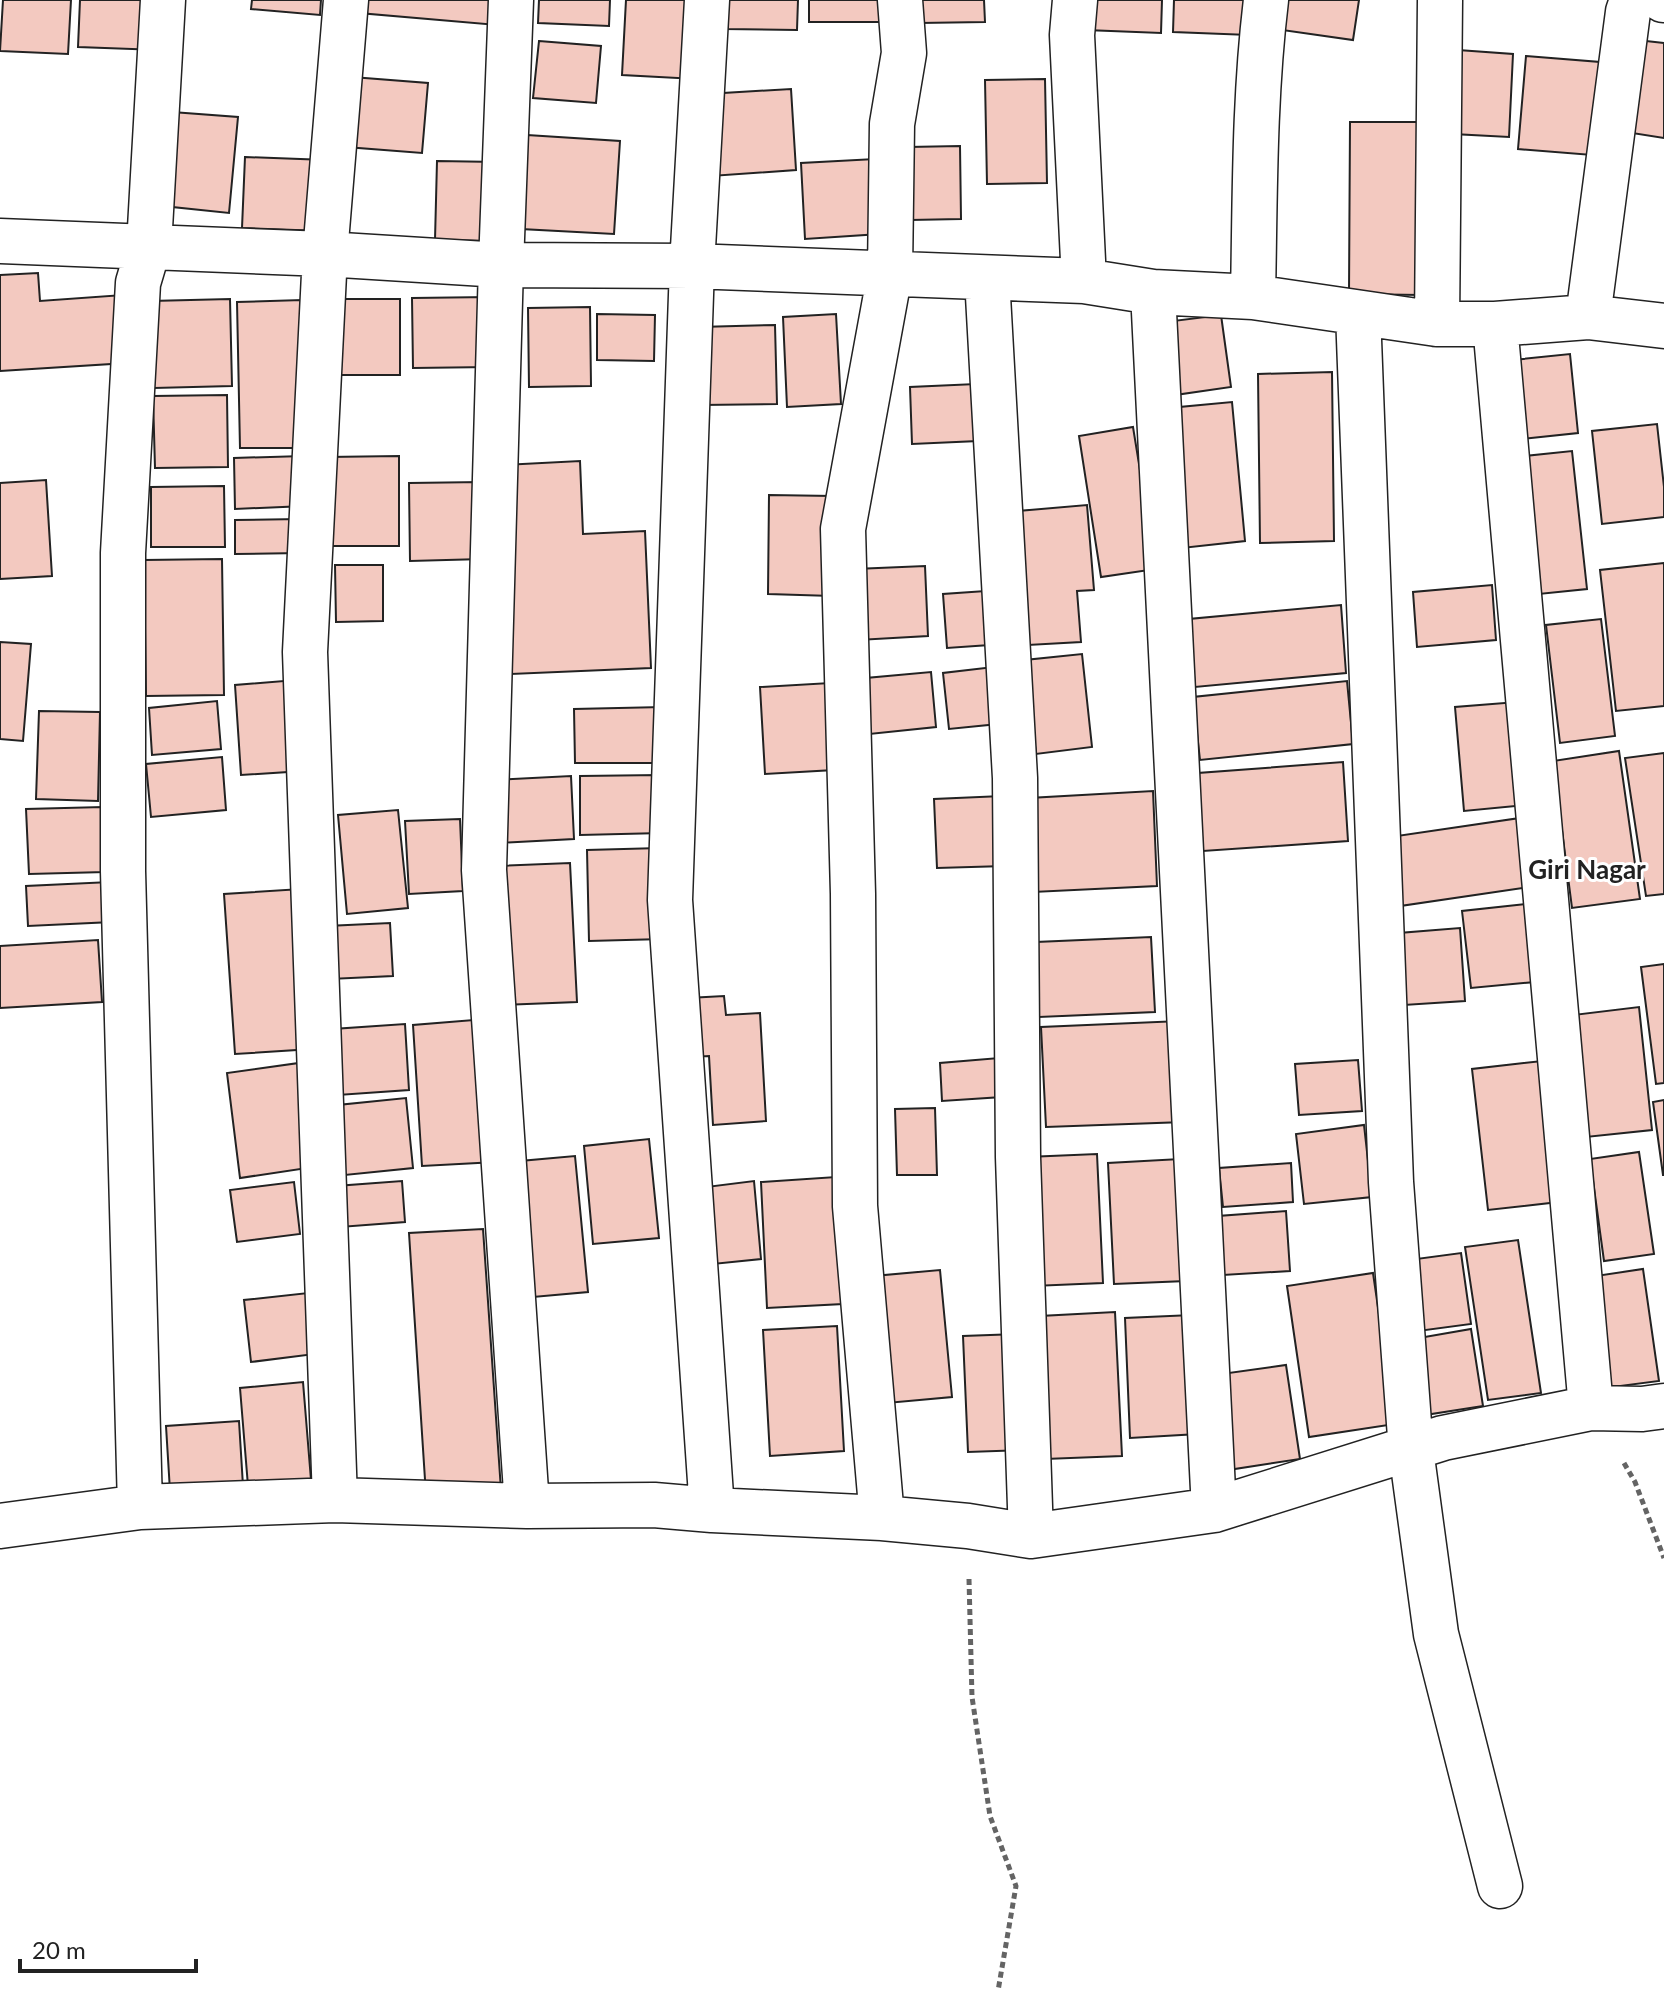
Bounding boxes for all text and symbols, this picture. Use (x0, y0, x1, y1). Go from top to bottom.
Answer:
district label: Giri Nagar (1528, 853, 1646, 885)
scale bar (20, 1923, 196, 1973)
text: 20 m (32, 1935, 86, 1964)

